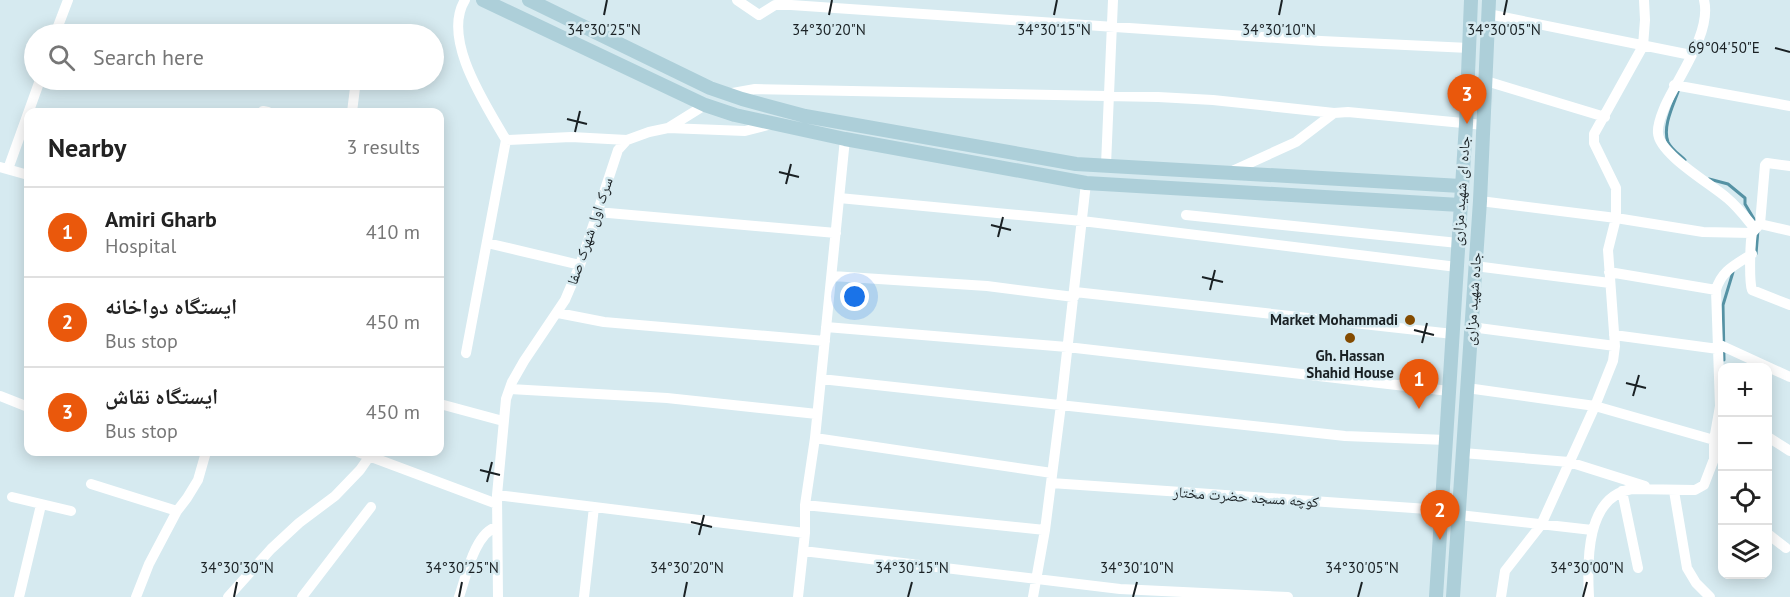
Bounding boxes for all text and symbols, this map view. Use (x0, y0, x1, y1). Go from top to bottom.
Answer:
text: 34°30'25"N (567, 20, 641, 39)
text: 34°30'20"N (792, 20, 866, 39)
text: 34°30'15"N (1017, 20, 1091, 39)
text: 34°30'10"N (1242, 20, 1316, 39)
text: 34°30'05"N (1467, 20, 1541, 39)
search box (24, 24, 444, 90)
text: 69°04'50"E (1688, 38, 1760, 57)
icon: search (45, 41, 78, 74)
text: Search here (93, 43, 204, 71)
pin: 3 (1448, 74, 1486, 124)
text: Nearby (48, 131, 126, 164)
text: 3 results (347, 134, 420, 160)
street label: جاده ای شهید مزاری (1447, 135, 1475, 247)
street label: سرک اول شهرک صفا (562, 175, 618, 287)
text: Amiri Gharb (105, 205, 217, 233)
text: 1 (62, 219, 73, 245)
text: 410 m (366, 219, 420, 245)
text: Hospital (105, 233, 176, 259)
street label: جاده شهید مزاری (1460, 251, 1486, 346)
your location (840, 282, 869, 311)
text: ایستگاه دواخانه (105, 292, 237, 320)
text: 2 (62, 309, 73, 335)
text: 450 m (366, 309, 420, 335)
place label: Market Mohammadi (1270, 310, 1398, 329)
marker: Market Mohammadi (1403, 313, 1417, 327)
text: Bus stop (105, 328, 178, 354)
marker: Gh. Hassan Shahid House (1343, 331, 1357, 345)
place label: Gh. Hassan Shahid House (1306, 346, 1394, 382)
pin: 1 (1400, 360, 1438, 409)
map controls (1718, 363, 1772, 579)
button: + (1718, 363, 1772, 417)
text: ایستگاه نقاش (105, 382, 218, 410)
text: 3 (62, 399, 73, 425)
text: 450 m (366, 399, 420, 425)
button: − (1718, 417, 1772, 471)
text: Bus stop (105, 418, 178, 444)
button: locate (1718, 471, 1772, 525)
street label: کوچه مسجد حضرت مختار (1171, 482, 1320, 511)
pin: 2 (1420, 490, 1460, 540)
button: layers (1718, 525, 1772, 579)
text: 34°30'30"N (200, 558, 274, 577)
text: 34°30'25"N (425, 558, 499, 577)
text: 34°30'20"N (650, 558, 724, 577)
text: 34°30'15"N (875, 558, 949, 577)
text: 34°30'10"N (1100, 558, 1174, 577)
text: 34°30'05"N (1325, 558, 1399, 577)
text: 34°30'00"N (1550, 558, 1624, 577)

